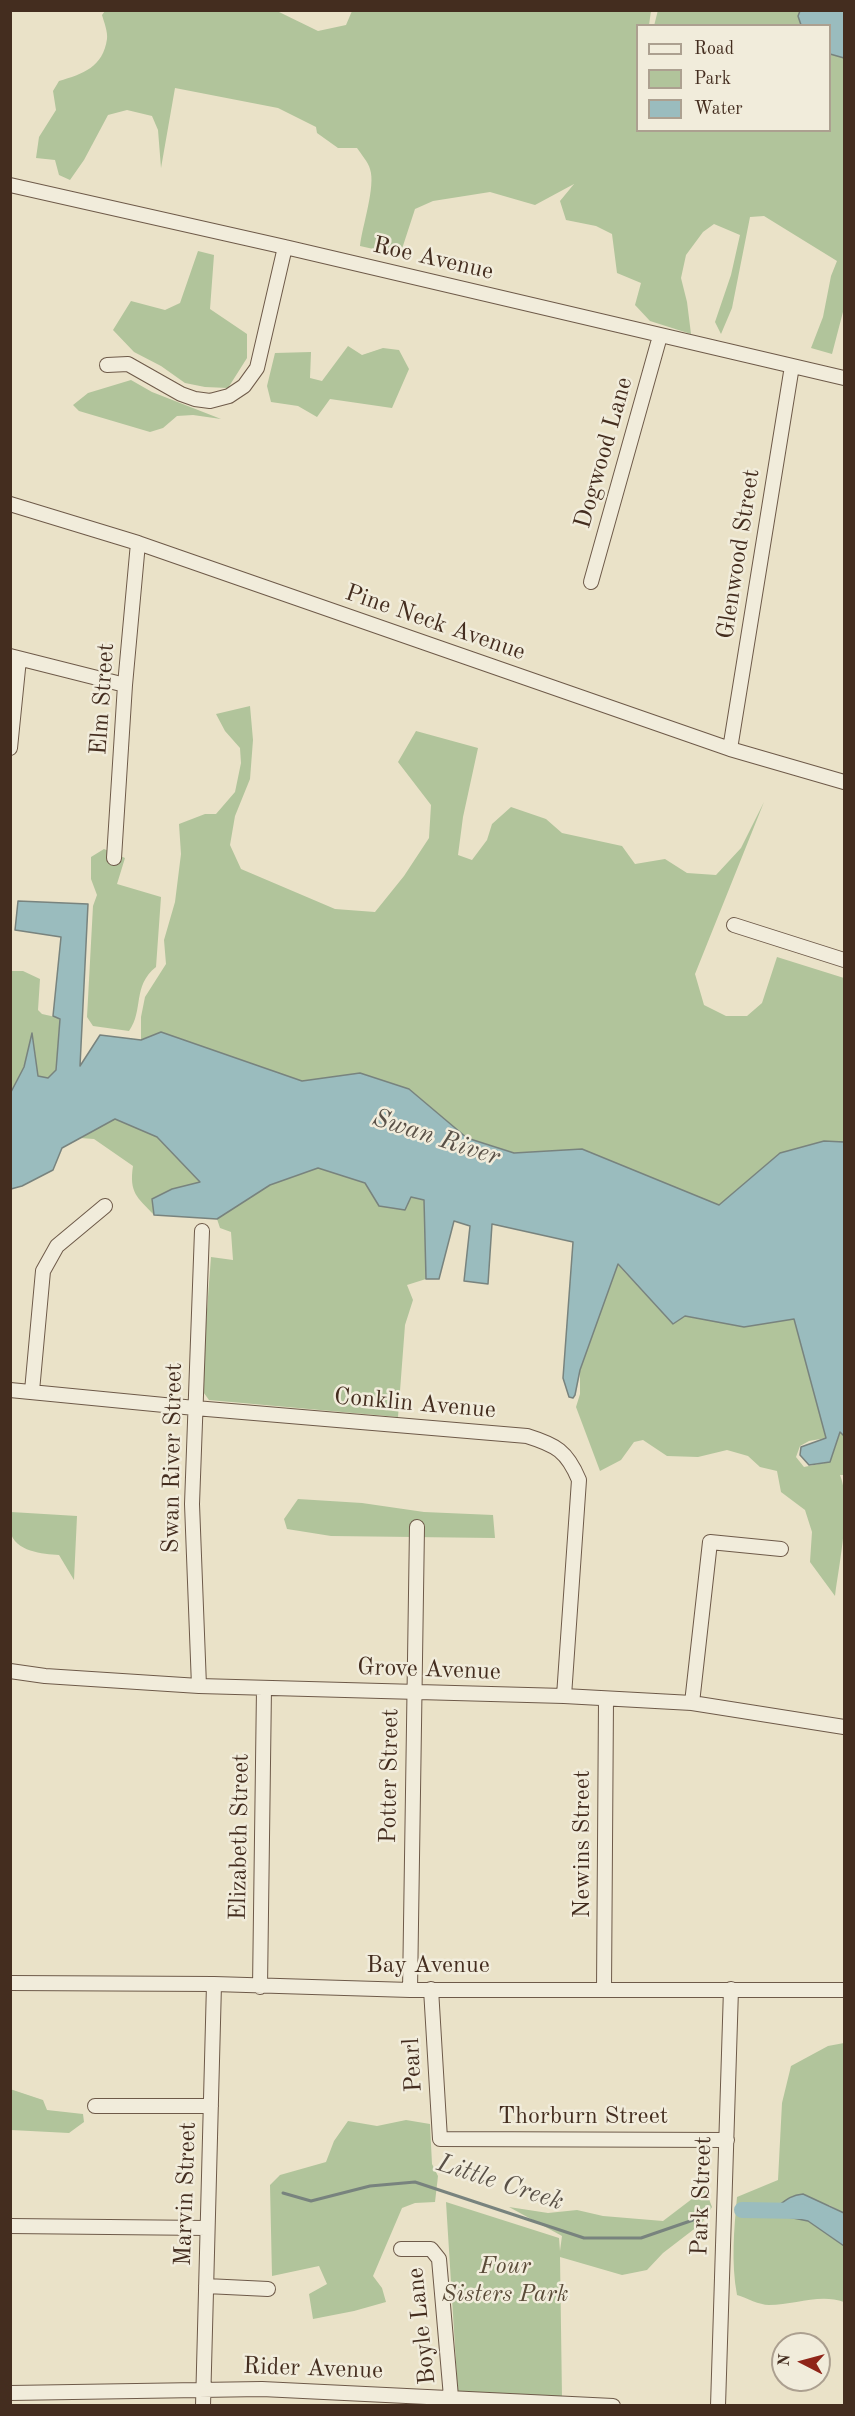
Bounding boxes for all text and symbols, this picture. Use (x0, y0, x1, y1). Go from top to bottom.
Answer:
legend (636, 24, 831, 132)
text: Road (694, 40, 734, 58)
text: Park (694, 70, 731, 88)
text: Water (694, 100, 743, 118)
street label: Roe Avenue (370, 231, 496, 287)
street label: Dogwood Lane (569, 374, 639, 532)
street label: Glenwood Street (711, 467, 767, 641)
street label: Pine Neck Avenue (341, 579, 529, 667)
street label: Elm Street (85, 642, 121, 756)
water label: Swan River (368, 1103, 504, 1173)
street label: Swan River Street (157, 1362, 189, 1554)
street label: Conklin Avenue (333, 1383, 497, 1425)
street label: Grove Avenue (357, 1653, 501, 1687)
street label: Potter Street (374, 1708, 406, 1844)
street label: Elizabeth Street (224, 1753, 256, 1921)
street label: Newins Street (569, 1770, 597, 1918)
street label: Bay Avenue (366, 1952, 490, 1980)
street label: Pearl (397, 2037, 429, 2093)
street label: Thorburn Street (498, 2103, 668, 2131)
street label: Marvin Street (169, 2121, 203, 2267)
street label: Park Street (686, 2136, 718, 2256)
water label: Little Creek (433, 2148, 567, 2218)
park label: Four Sisters Park (441, 2253, 569, 2309)
street label: Boyle Lane (402, 2266, 442, 2386)
north arrow (771, 2332, 831, 2392)
street label: Rider Avenue (243, 2352, 383, 2386)
text: N (776, 2353, 794, 2367)

